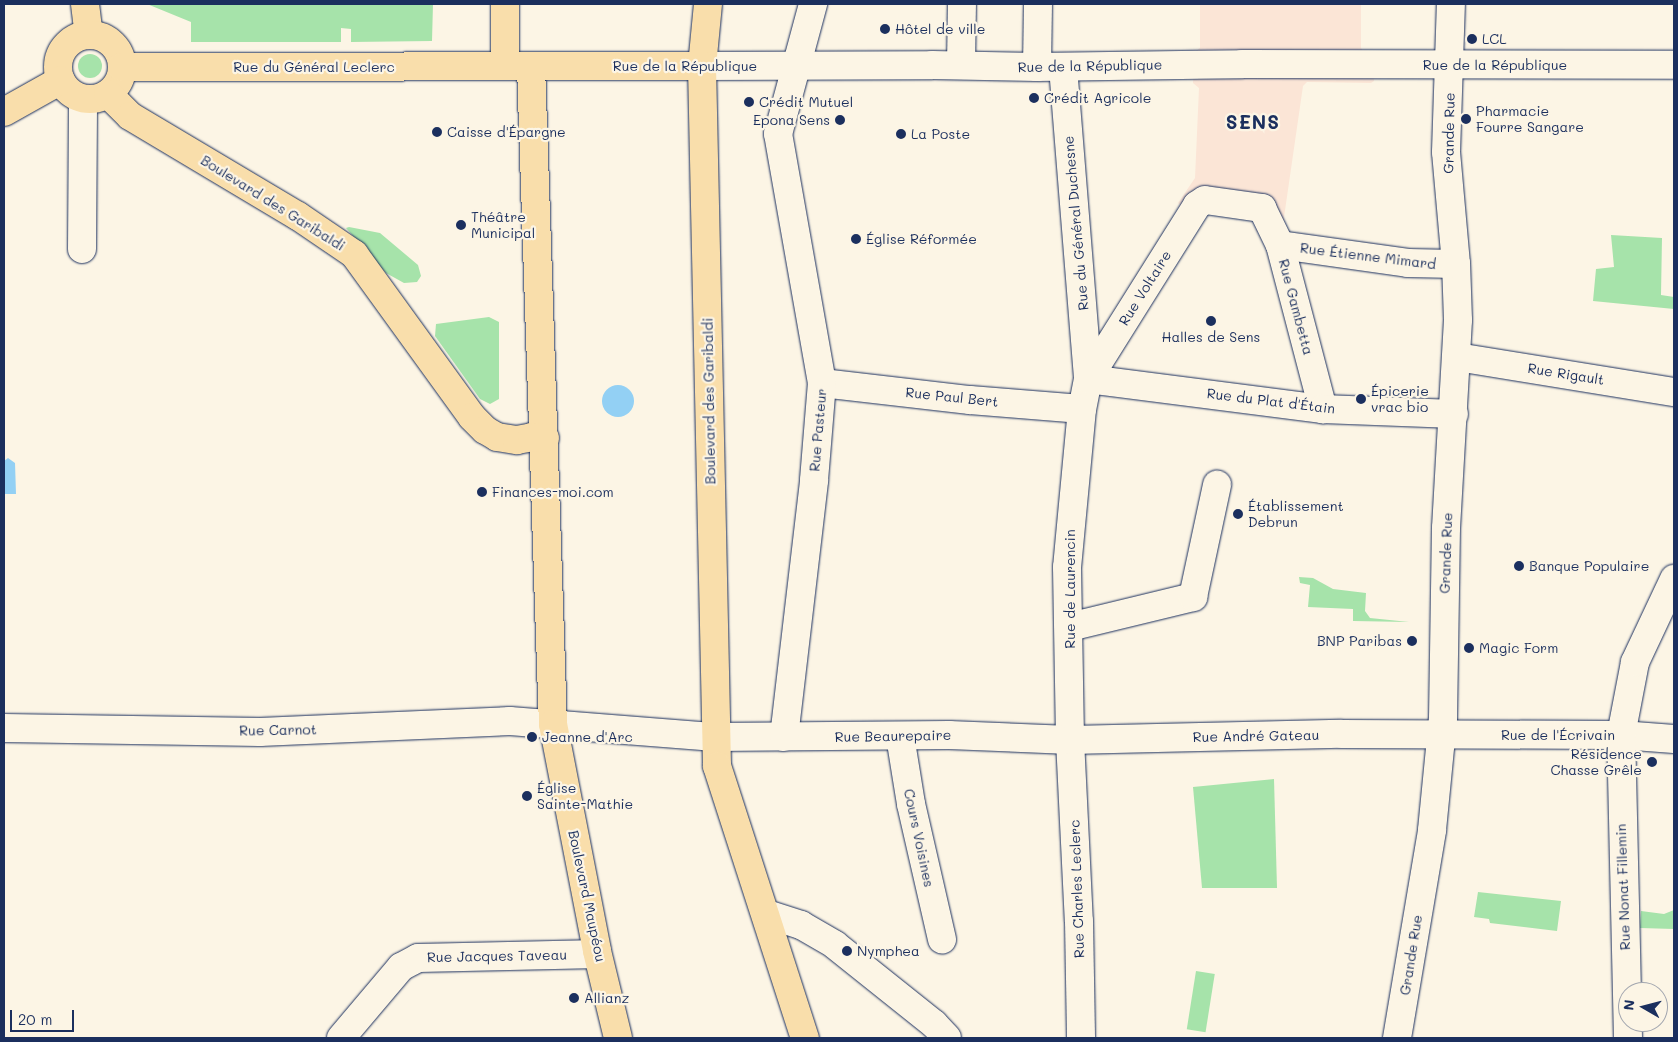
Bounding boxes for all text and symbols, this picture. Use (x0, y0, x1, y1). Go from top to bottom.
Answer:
place label: Hôtel de ville (895, 21, 986, 37)
marker: Hôtel de ville (879, 23, 891, 35)
place label: LCL (1482, 31, 1507, 47)
marker: LCL (1466, 33, 1478, 45)
street label: Rue de la République (1018, 56, 1162, 76)
street label: Rue de la République (1423, 57, 1567, 73)
street label: Rue de la République (613, 58, 757, 74)
street label: Rue du Général Leclerc (233, 59, 395, 75)
place label: Crédit Agricole (1044, 90, 1151, 106)
marker: Crédit Agricole (1028, 92, 1040, 104)
street label: Grande Rue (1440, 92, 1458, 174)
place label: Crédit Mutuel (759, 94, 853, 110)
marker: Crédit Mutuel (743, 96, 755, 108)
place label: Pharmacie Fourre Sangare (1476, 103, 1584, 136)
district label: SENS (1225, 111, 1281, 133)
place label: Epona Sens (753, 112, 830, 128)
marker: Pharmacie Fourre Sangare (1460, 113, 1472, 125)
marker: Epona Sens (834, 114, 846, 126)
place label: Caisse d'Épargne (447, 124, 566, 140)
marker: Caisse d'Épargne (431, 126, 443, 138)
place label: La Poste (911, 126, 970, 142)
marker: La Poste (895, 128, 907, 140)
street label: Rue du Général Duchesne (1060, 135, 1092, 311)
street label: Boulevard des Garibaldi (198, 152, 348, 254)
place label: Théâtre Municipal (471, 209, 535, 242)
marker: Théâtre Municipal (455, 219, 467, 231)
place label: Église Réformée (866, 231, 977, 247)
marker: Église Réformée (850, 233, 862, 245)
street label: Rue Étienne Mimard (1299, 239, 1437, 273)
street label: Rue Voltaire (1115, 247, 1175, 329)
street label: Rue Gambetta (1275, 257, 1317, 357)
marker: Halles de Sens (1205, 315, 1217, 327)
street label: Boulevard des Garibaldi (699, 317, 719, 485)
place label: Halles de Sens (1162, 329, 1260, 345)
street label: Rue Rigault (1527, 360, 1605, 388)
place label: Épicerie vrac bio (1371, 383, 1429, 416)
street label: Rue Paul Bert (905, 384, 999, 410)
street label: Rue du Plat d'Étain (1206, 385, 1336, 417)
street label: Rue Pasteur (806, 388, 830, 472)
marker: Épicerie vrac bio (1355, 393, 1367, 405)
place label: Finances-moi.com (492, 484, 614, 500)
marker: Finances-moi.com (476, 486, 488, 498)
place label: Établissement Debrun (1248, 498, 1344, 530)
marker: Établissement Debrun (1232, 508, 1244, 520)
street label: Grande Rue (1436, 512, 1456, 594)
street label: Rue de Laurencin (1062, 529, 1078, 649)
place label: Banque Populaire (1529, 558, 1649, 574)
marker: Banque Populaire (1513, 560, 1525, 572)
place label: BNP Paribas (1317, 633, 1402, 649)
marker: BNP Paribas (1406, 635, 1418, 647)
place label: Magic Form (1479, 640, 1558, 656)
marker: Magic Form (1463, 642, 1475, 654)
street label: Rue Carnot (239, 721, 317, 739)
street label: Rue André Gateau (1193, 726, 1319, 746)
street label: Rue Beaurepaire (835, 727, 951, 745)
street label: Rue de l'Écrivain (1501, 727, 1615, 743)
place label: Jeanne d'Arc (542, 729, 633, 745)
marker: Jeanne d'Arc (526, 731, 538, 743)
place label: Résidence Chasse Grêle (1550, 746, 1642, 779)
marker: Résidence Chasse Grêle (1646, 756, 1658, 768)
place label: Église Sainte-Mathie (537, 780, 633, 812)
street label: Cours Voisines (900, 787, 938, 889)
marker: Église Sainte-Mathie (521, 790, 533, 802)
street label: Rue Charles Leclerc (1066, 819, 1088, 959)
street label: Rue Nonat Fillemin (1612, 823, 1634, 951)
street label: Boulevard Maupéou (565, 829, 609, 963)
street label: Grande Rue (1396, 914, 1426, 996)
place label: Nymphea (857, 943, 920, 959)
marker: Nymphea (841, 945, 853, 957)
street label: Rue Jacques Taveau (427, 946, 567, 966)
north arrow (1618, 982, 1668, 1032)
place label: Allianz (584, 990, 629, 1006)
marker: Allianz (568, 992, 580, 1004)
text: N (1618, 998, 1639, 1012)
scale bar (12, 1000, 76, 1032)
text: 20 m (18, 1009, 52, 1029)

